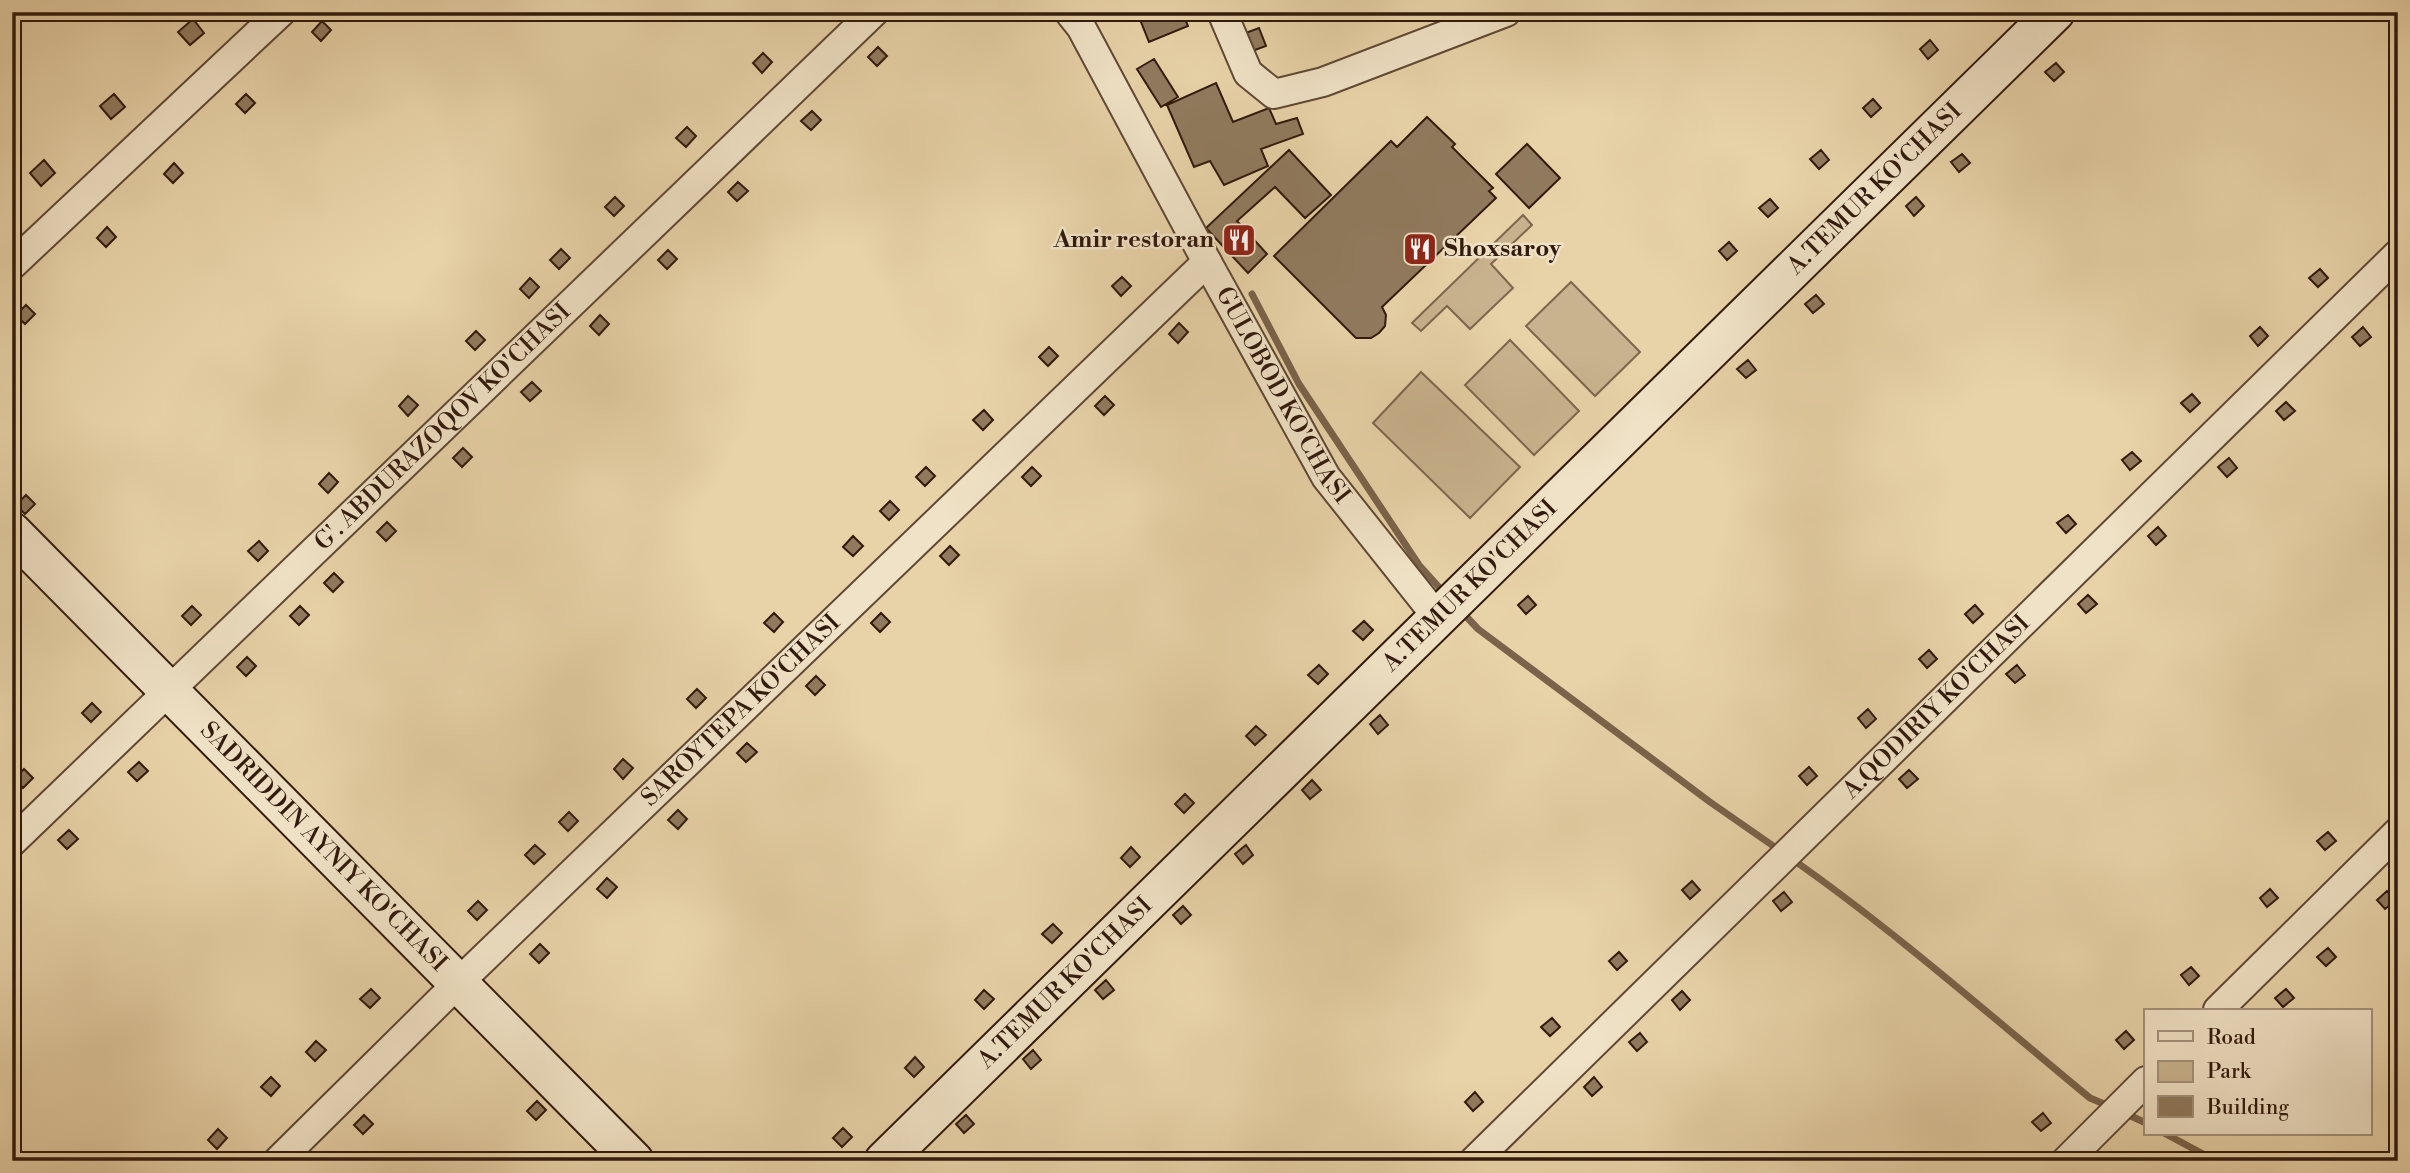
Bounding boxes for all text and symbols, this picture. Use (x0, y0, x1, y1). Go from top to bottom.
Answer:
street label: A.TEMUR KO'CHASI (1780, 97, 1968, 282)
restaurant icon: Amir restoran (1220, 221, 1258, 259)
place label: Amir restoran (1052, 225, 1214, 255)
restaurant icon: Shoxsaroy (1401, 230, 1439, 268)
place label: Shoxsaroy (1444, 234, 1562, 264)
street label: GULOBOD KO'CHASI (1209, 282, 1356, 510)
street label: G'. ABDURAZOQOV KO'CHASI (309, 297, 577, 557)
street label: A.TEMUR KO'CHASI (1376, 494, 1564, 679)
street label: SAROYTEPA KO'CHASI (635, 608, 847, 813)
street label: A.QODIRIY KO'CHASI (1836, 609, 2036, 806)
street label: SADRIDDIN AYNIY KO'CHASI (194, 716, 453, 978)
street label: A.TEMUR KO'CHASI (971, 891, 1159, 1076)
legend (2144, 1009, 2372, 1134)
text: Road (2207, 1025, 2256, 1051)
text: Park (2207, 1059, 2252, 1085)
text: Building (2206, 1095, 2289, 1121)

